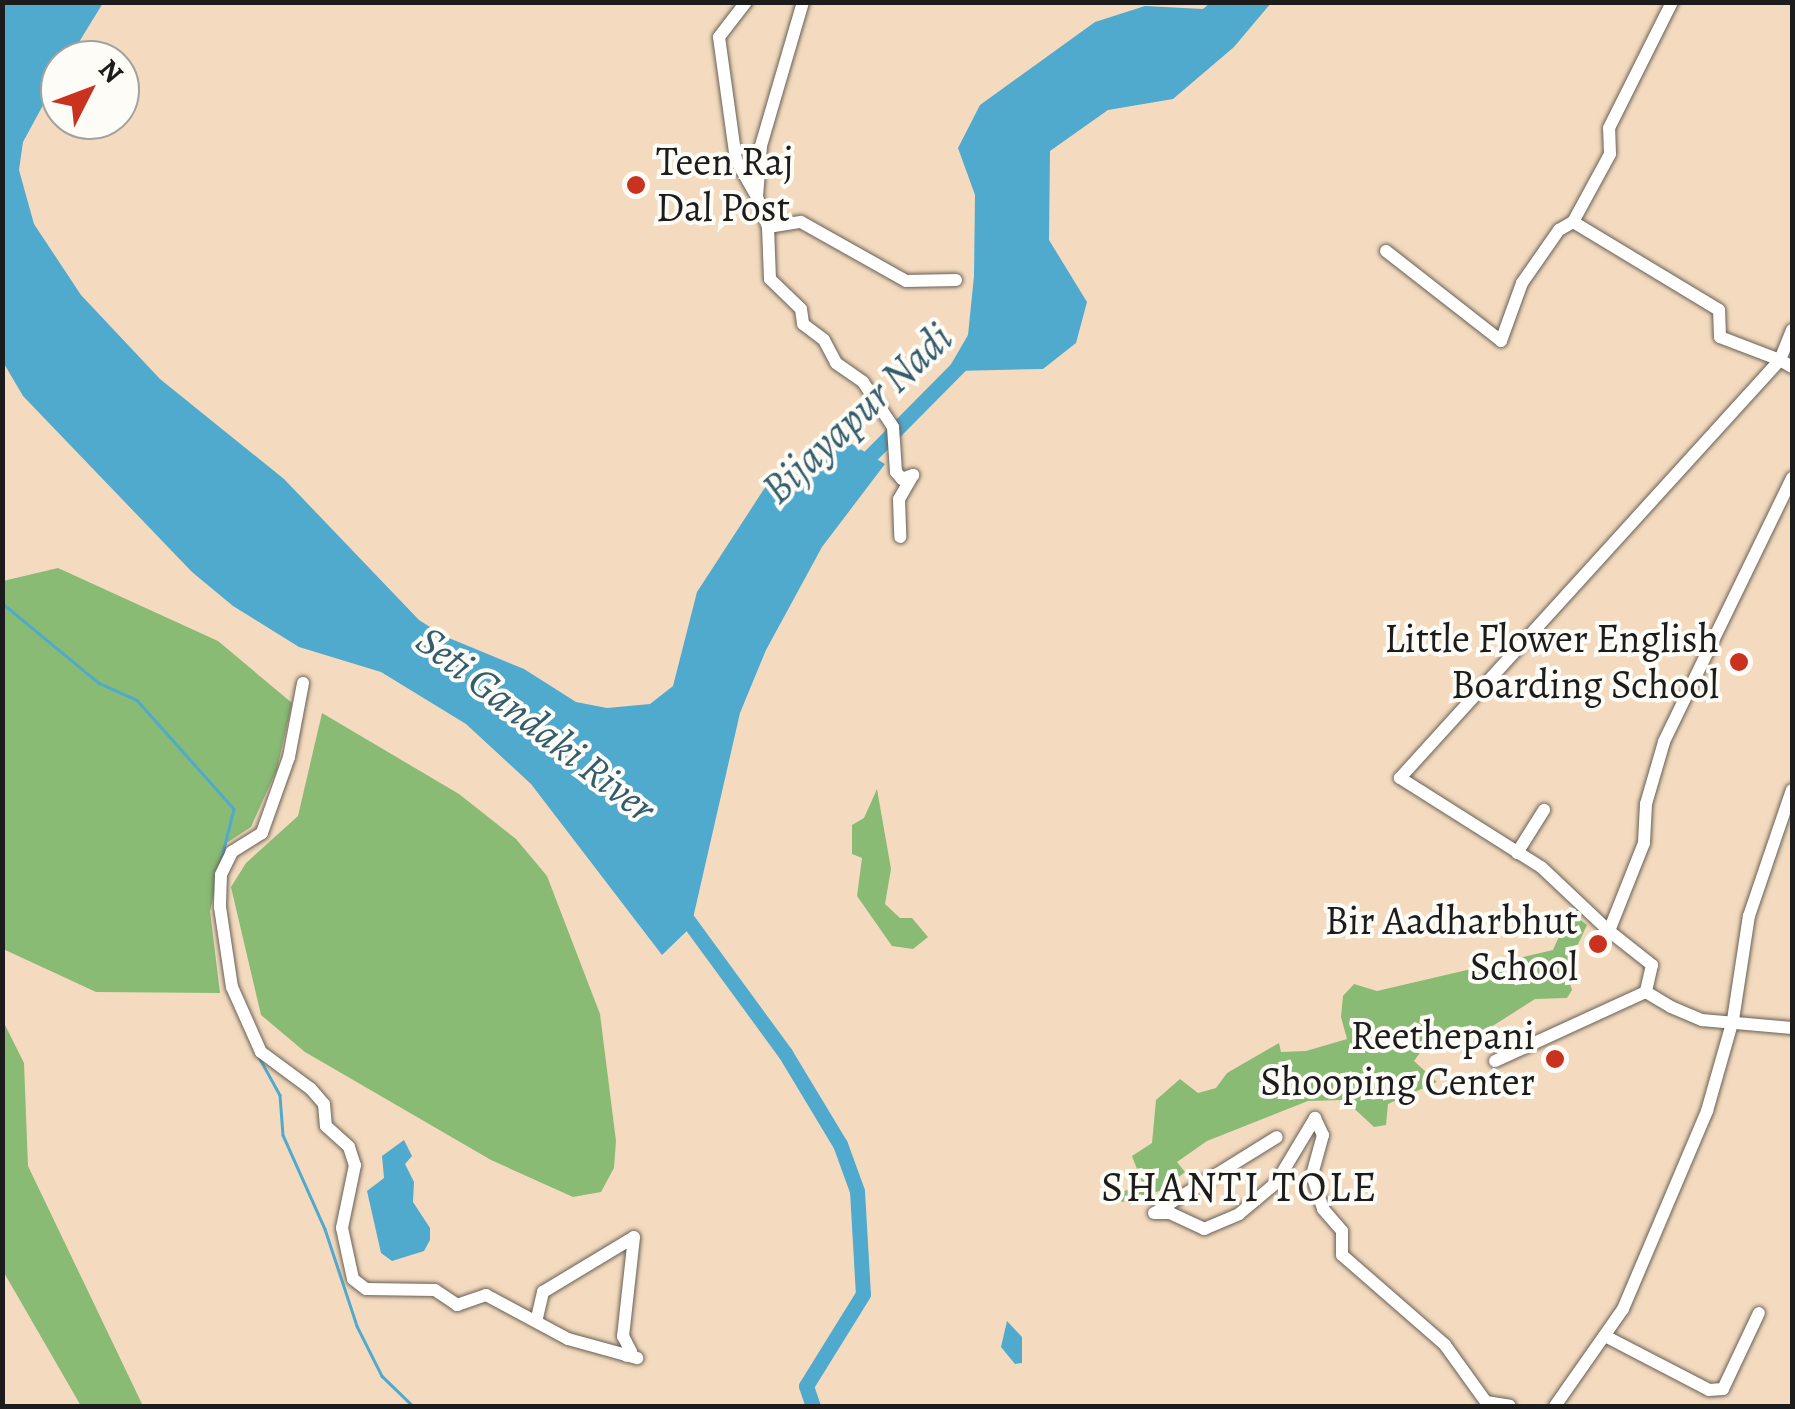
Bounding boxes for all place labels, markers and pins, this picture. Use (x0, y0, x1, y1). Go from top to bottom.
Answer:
place label: Teen Raj Dal Post (656, 138, 793, 232)
marker: Teen Raj Dal Post (625, 174, 647, 196)
place label: Little Flower English Boarding School (1384, 615, 1719, 709)
marker: Little Flower English Boarding School (1728, 651, 1750, 673)
place label: Bir Aadharbhut School (1325, 897, 1578, 991)
marker: Bir Aadharbhut School (1587, 933, 1609, 955)
place label: Reethepani Shooping Center (1260, 1012, 1535, 1106)
marker: Reethepani Shooping Center (1544, 1048, 1566, 1070)

